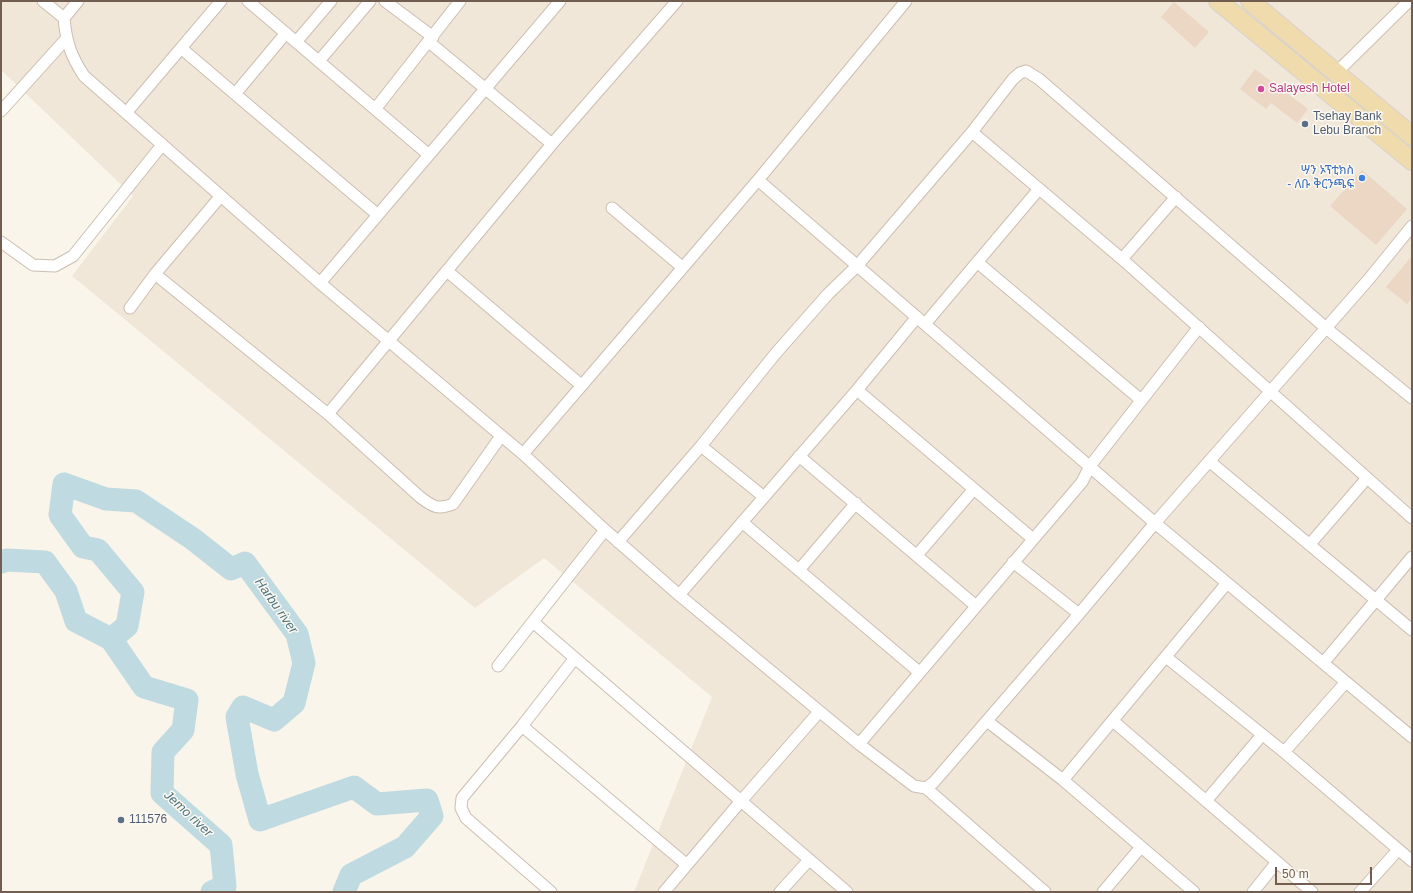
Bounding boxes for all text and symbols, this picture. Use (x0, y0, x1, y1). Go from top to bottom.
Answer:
place label: Salayesh Hotel (1269, 82, 1350, 96)
marker: Salayesh Hotel (1256, 84, 1266, 94)
place label: Tsehay Bank Lebu Branch (1313, 110, 1382, 138)
marker: Tsehay Bank Lebu Branch (1300, 119, 1310, 129)
place label: ሣን ኦፕቲክስ - ለቡ ቅርንጫፍ (1287, 164, 1354, 192)
marker: ሣን ኦፕቲክስ - ለቡ ቅርንጫፍ (1357, 173, 1367, 183)
water label: Harbu river (251, 575, 301, 637)
water label: Jemo river (160, 788, 216, 840)
place label: 111576 (129, 813, 167, 827)
marker: 111576 (116, 815, 126, 825)
scale bar (1277, 859, 1374, 885)
text: 50 m (1282, 867, 1309, 881)

